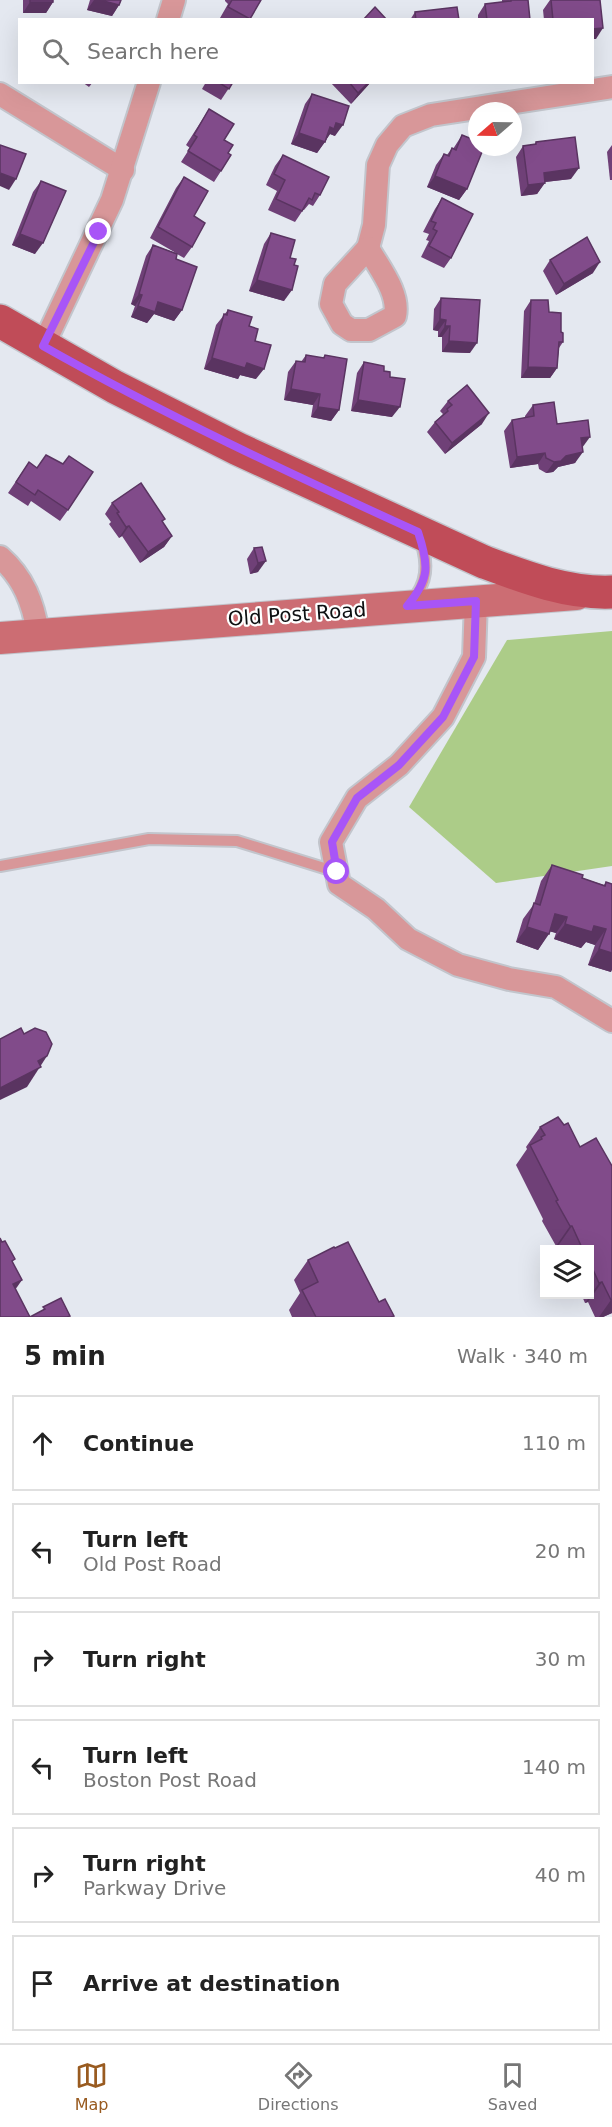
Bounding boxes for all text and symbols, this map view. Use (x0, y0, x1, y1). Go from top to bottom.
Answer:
search box (18, 18, 594, 84)
icon: search (39, 35, 72, 68)
text: Search here (87, 39, 219, 64)
north arrow (468, 102, 522, 156)
route end (85, 218, 111, 244)
street label: Old Post Road (227, 597, 367, 631)
route start (323, 858, 349, 884)
map controls (540, 1245, 594, 1299)
button: layers (540, 1245, 594, 1299)
text: 5 min (24, 1341, 106, 1371)
text: Walk · 340 m (457, 1344, 588, 1368)
icon: ahead (26, 1427, 59, 1460)
text: Continue (83, 1431, 194, 1456)
text: 110 m (522, 1431, 586, 1455)
text: Turn left (83, 1527, 188, 1552)
icon: left (26, 1535, 59, 1568)
text: 20 m (535, 1539, 586, 1563)
text: Old Post Road (83, 1552, 222, 1576)
icon: right (26, 1643, 59, 1676)
text: Turn right (83, 1647, 206, 1672)
text: 30 m (535, 1647, 586, 1671)
text: Turn left (83, 1743, 188, 1768)
icon: left (26, 1751, 59, 1784)
text: 140 m (522, 1755, 586, 1779)
text: Boston Post Road (83, 1768, 257, 1792)
text: Turn right (83, 1851, 206, 1876)
icon: right (26, 1859, 59, 1892)
text: 40 m (535, 1863, 586, 1887)
text: Parkway Drive (83, 1876, 226, 1900)
icon: arrive (26, 1967, 59, 2000)
text: Arrive at destination (83, 1971, 340, 1996)
tab: Map (75, 2059, 108, 2114)
tab: Directions (258, 2059, 338, 2114)
tab: Saved (488, 2059, 537, 2114)

